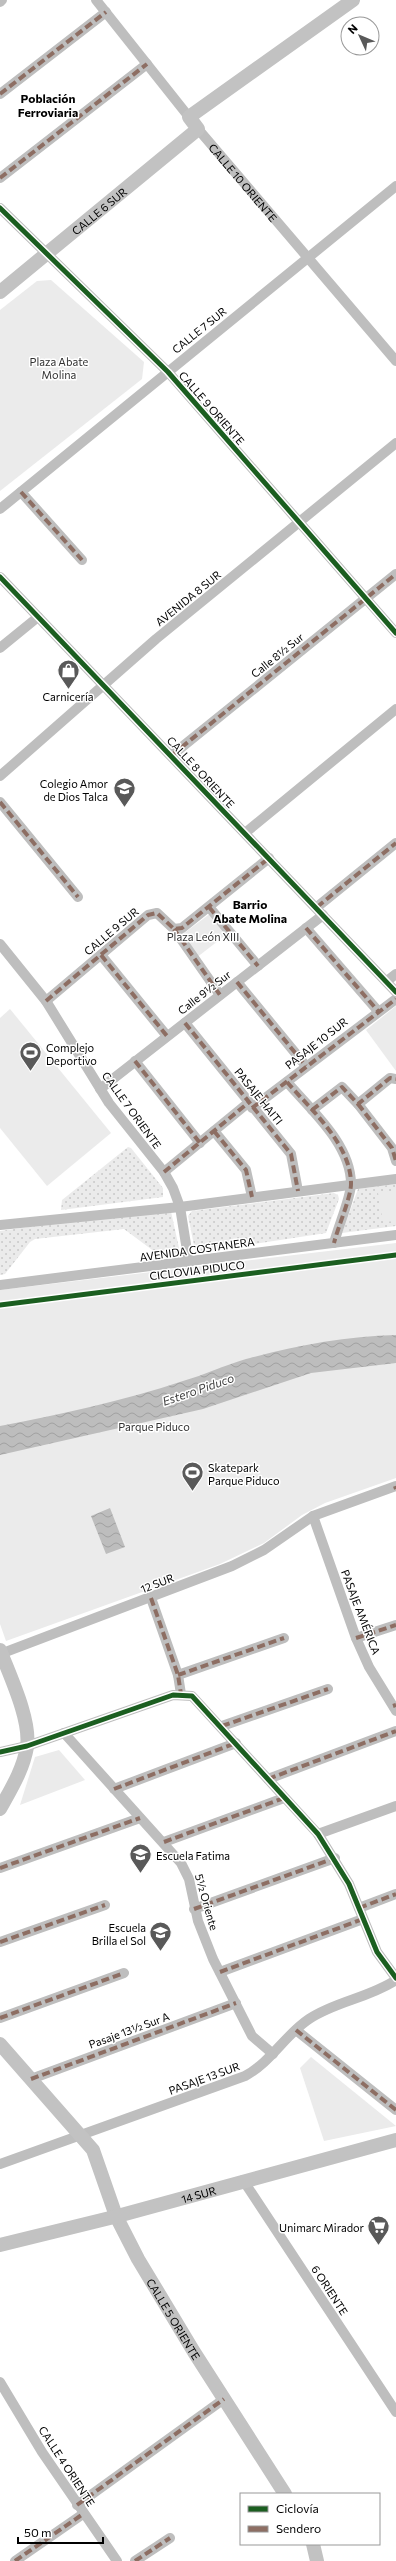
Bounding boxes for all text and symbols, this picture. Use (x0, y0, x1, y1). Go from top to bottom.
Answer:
north arrow (340, 16, 380, 56)
text: N (345, 21, 360, 36)
district label: Población Ferroviaria (18, 91, 78, 119)
street label: CALLE 10 ORIENTE (207, 141, 280, 224)
street label: CALLE 6 SUR (69, 184, 129, 237)
street label: CALLE 7 SUR (169, 304, 229, 356)
park label: Plaza Abate Molina (30, 355, 89, 381)
street label: CALLE 9 ORIENTE (177, 369, 247, 447)
street label: AVENIDA 8 SUR (153, 567, 224, 628)
street label: Calle 8½ Sur (248, 630, 306, 680)
shop icon: Carnicería (55, 657, 81, 690)
place label: Carnicería (42, 690, 94, 703)
street label: CALLE 8 ORIENTE (165, 734, 237, 810)
school or university icon: Colegio Amor de Dios Talca (111, 776, 137, 809)
place label: Colegio Amor de Dios Talca (40, 777, 109, 803)
district label: Barrio Abate Molina (213, 897, 287, 925)
street label: CALLE 9 SUR (81, 904, 141, 958)
park label: Plaza León XIII (167, 930, 239, 943)
street label: Calle 9½ Sur (175, 967, 234, 1017)
street label: PASAJE 10 SUR (282, 1014, 351, 1072)
sports icon: Complejo Deportivo (18, 1040, 44, 1073)
place label: Complejo Deportivo (46, 1041, 97, 1067)
street label: PASAJE HAITI (232, 1065, 286, 1127)
street label: CALLE 7 ORIENTE (100, 1069, 164, 1151)
street label: AVENIDA COSTANERA (139, 1234, 256, 1264)
street label: CICLOVIA PIDUCO (149, 1258, 245, 1282)
water label: Estero Piduco (160, 1370, 236, 1408)
park label: Parque Piduco (118, 1420, 190, 1433)
sports icon: Skatepark Parque Piduco (179, 1460, 205, 1493)
place label: Skatepark Parque Piduco (208, 1461, 280, 1487)
street label: PASAJE AMÉRICA (338, 1567, 384, 1657)
street label: 12 SUR (138, 1570, 176, 1595)
school or university icon: Escuela Fatima (128, 1842, 154, 1875)
place label: Escuela Fatima (156, 1849, 230, 1862)
street label: 5½ Oriente (193, 1872, 221, 1932)
school or university icon: Escuela Brilla el Sol (148, 1920, 174, 1953)
place label: Escuela Brilla el Sol (92, 1921, 146, 1947)
street label: Pasaje 13½ Sur A (87, 2009, 172, 2051)
street label: PASAJE 13 SUR (167, 2059, 242, 2098)
street label: 14 SUR (180, 2183, 218, 2205)
supermarket icon: Unimarc Mirador (366, 2214, 392, 2247)
place label: Unimarc Mirador (279, 2221, 365, 2234)
street label: 6 ORIENTE (309, 2263, 351, 2317)
street label: CALLE 5 ORIENTE (145, 2276, 204, 2362)
street label: CALLE 4 ORIENTE (36, 2424, 98, 2508)
legend (240, 2493, 380, 2545)
text: Ciclovía (276, 2501, 319, 2515)
scale bar (18, 2519, 103, 2545)
text: Sendero (276, 2521, 321, 2535)
text: 50 m (24, 2525, 52, 2539)

